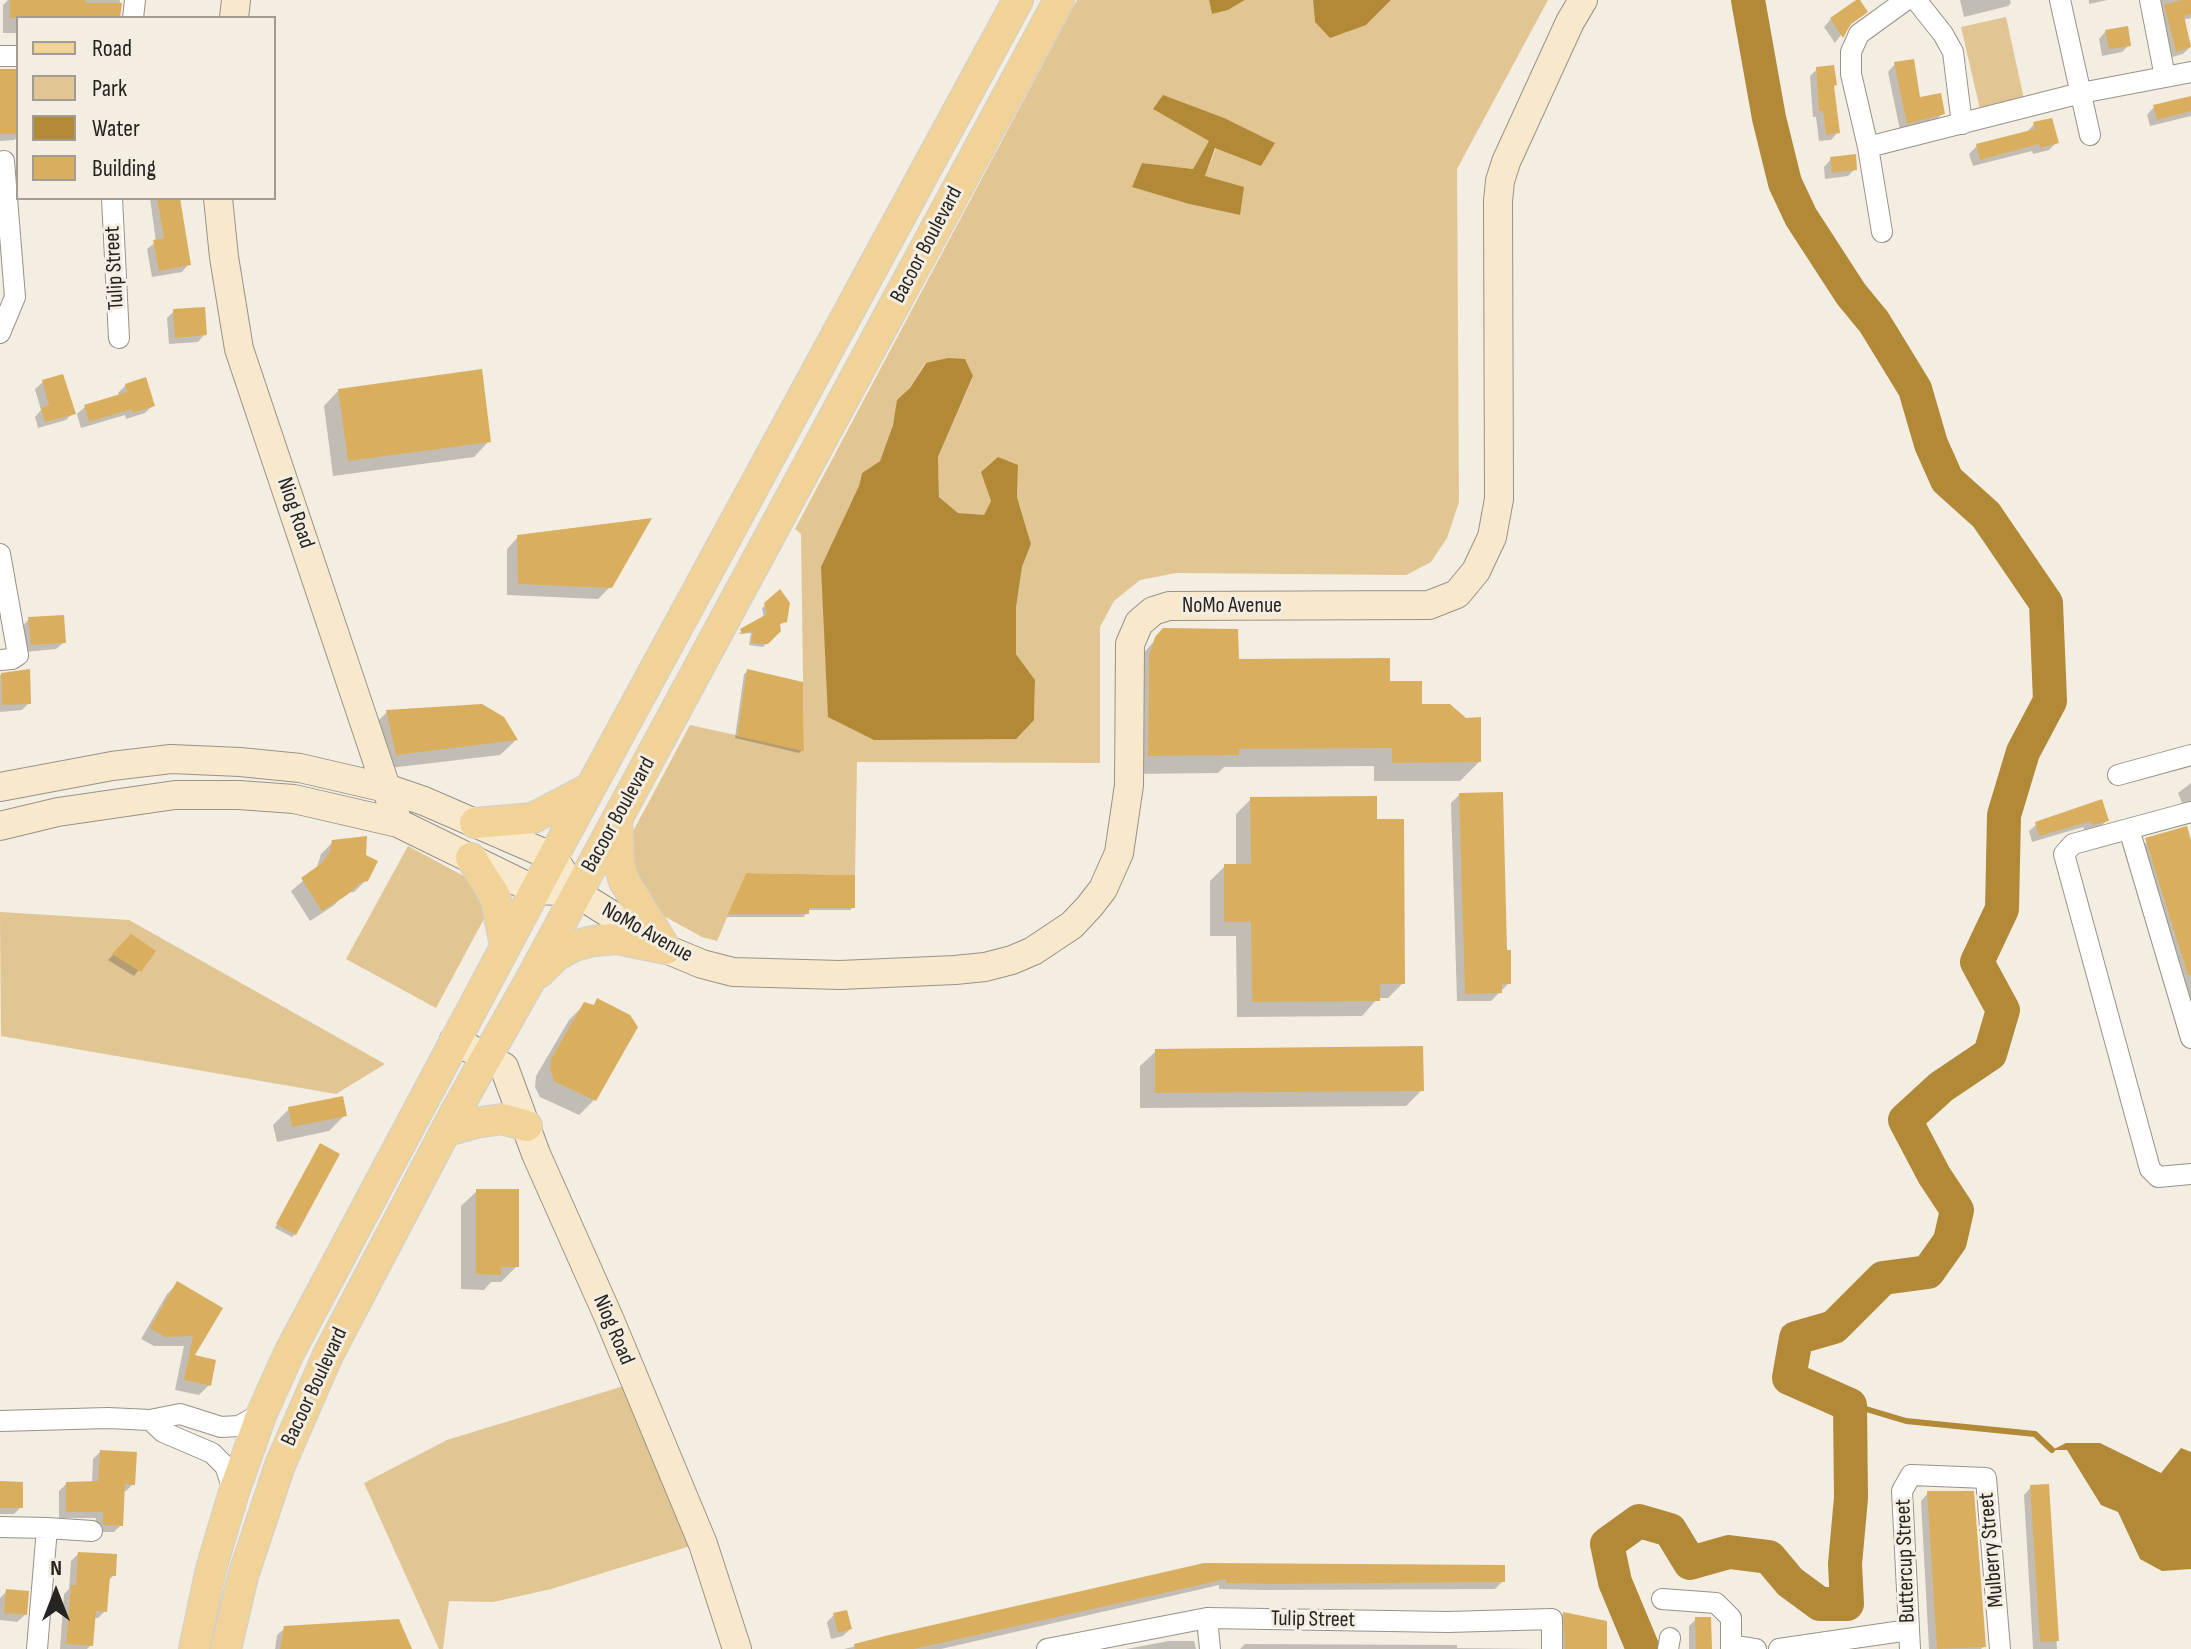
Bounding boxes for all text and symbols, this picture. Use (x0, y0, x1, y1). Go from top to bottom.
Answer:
legend (16, 16, 276, 200)
text: Road (92, 34, 132, 63)
text: Park (92, 74, 127, 103)
text: Water (92, 114, 140, 143)
text: Building (92, 154, 156, 183)
street label: Bacoor Boulevard (885, 182, 969, 308)
street label: Tulip Street (100, 225, 130, 311)
street label: Niog Road (271, 474, 319, 552)
street label: NoMo Avenue (1182, 593, 1282, 619)
street label: Bacoor Boulevard (576, 753, 662, 877)
street label: NoMo Avenue (597, 897, 697, 969)
street label: Niog Road (587, 1291, 639, 1369)
street label: Bacoor Boulevard (276, 1324, 354, 1450)
street label: Mulberry Street (1974, 1491, 2010, 1609)
street label: Buttercup Street (1891, 1499, 1921, 1623)
north arrow (16, 1553, 96, 1633)
text: N (50, 1555, 62, 1582)
street label: Tulip Street (1271, 1606, 1355, 1634)

